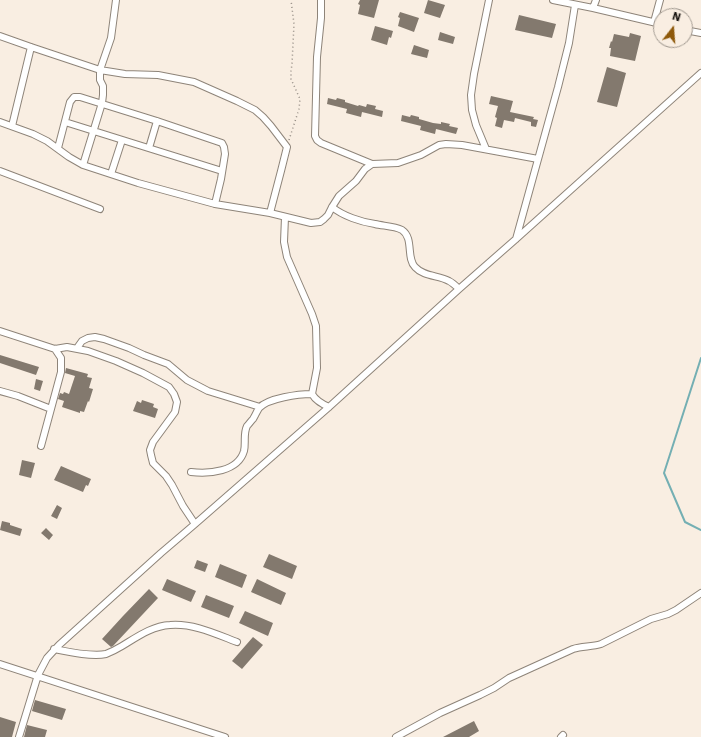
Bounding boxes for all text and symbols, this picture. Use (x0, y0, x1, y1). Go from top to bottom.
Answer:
north arrow (653, 8, 693, 48)
text: N (671, 10, 682, 24)

